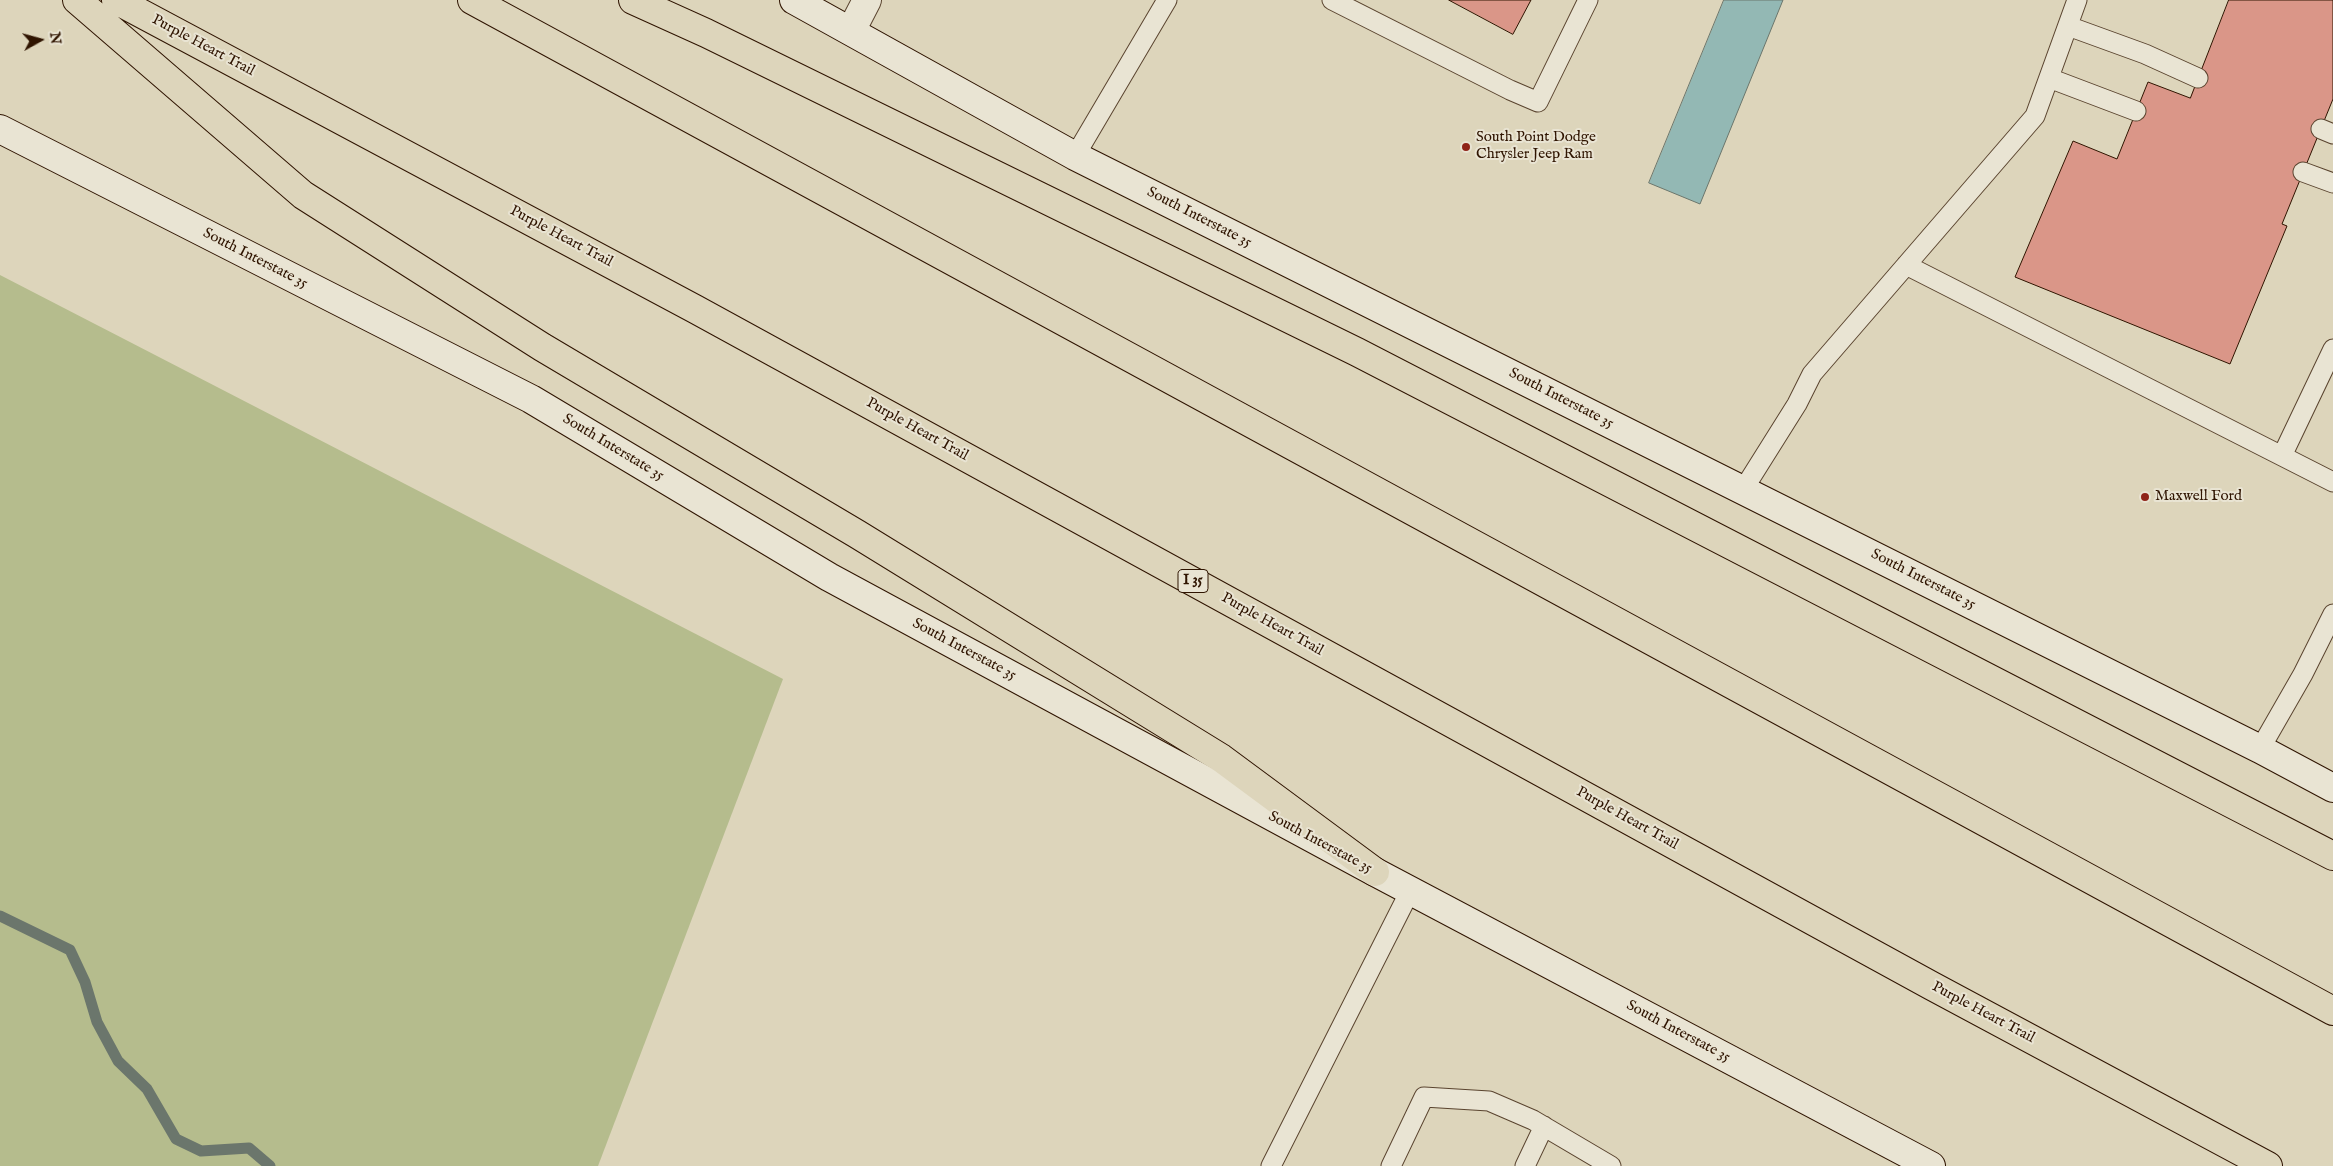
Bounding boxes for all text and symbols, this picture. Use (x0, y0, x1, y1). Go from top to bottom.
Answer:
street label: Purple Heart Trail (148, 11, 258, 81)
north arrow (15, 15, 65, 65)
text: N (45, 31, 65, 45)
place label: South Point Dodge Chrysler Jeep Ram (1476, 129, 1596, 164)
marker: South Point Dodge Chrysler Jeep Ram (1460, 141, 1472, 153)
street label: South Interstate 35 (1144, 184, 1254, 252)
street label: Purple Heart Trail (506, 202, 616, 272)
street label: South Interstate 35 (200, 225, 310, 293)
street label: South Interstate 35 (1506, 365, 1616, 433)
street label: Purple Heart Trail (863, 394, 971, 466)
street label: South Interstate 35 (559, 411, 667, 485)
place label: Maxwell Ford (2155, 488, 2242, 506)
marker: Maxwell Ford (2139, 491, 2151, 503)
street label: South Interstate 35 (1868, 546, 1978, 614)
road number: I 35 (1178, 570, 1208, 592)
street label: Purple Heart Trail (1218, 589, 1326, 661)
street label: South Interstate 35 (909, 615, 1019, 685)
street label: Purple Heart Trail (1573, 783, 1681, 855)
street label: South Interstate 35 (1265, 808, 1375, 878)
street label: Purple Heart Trail (1928, 978, 2038, 1048)
street label: South Interstate 35 (1623, 997, 1733, 1067)

